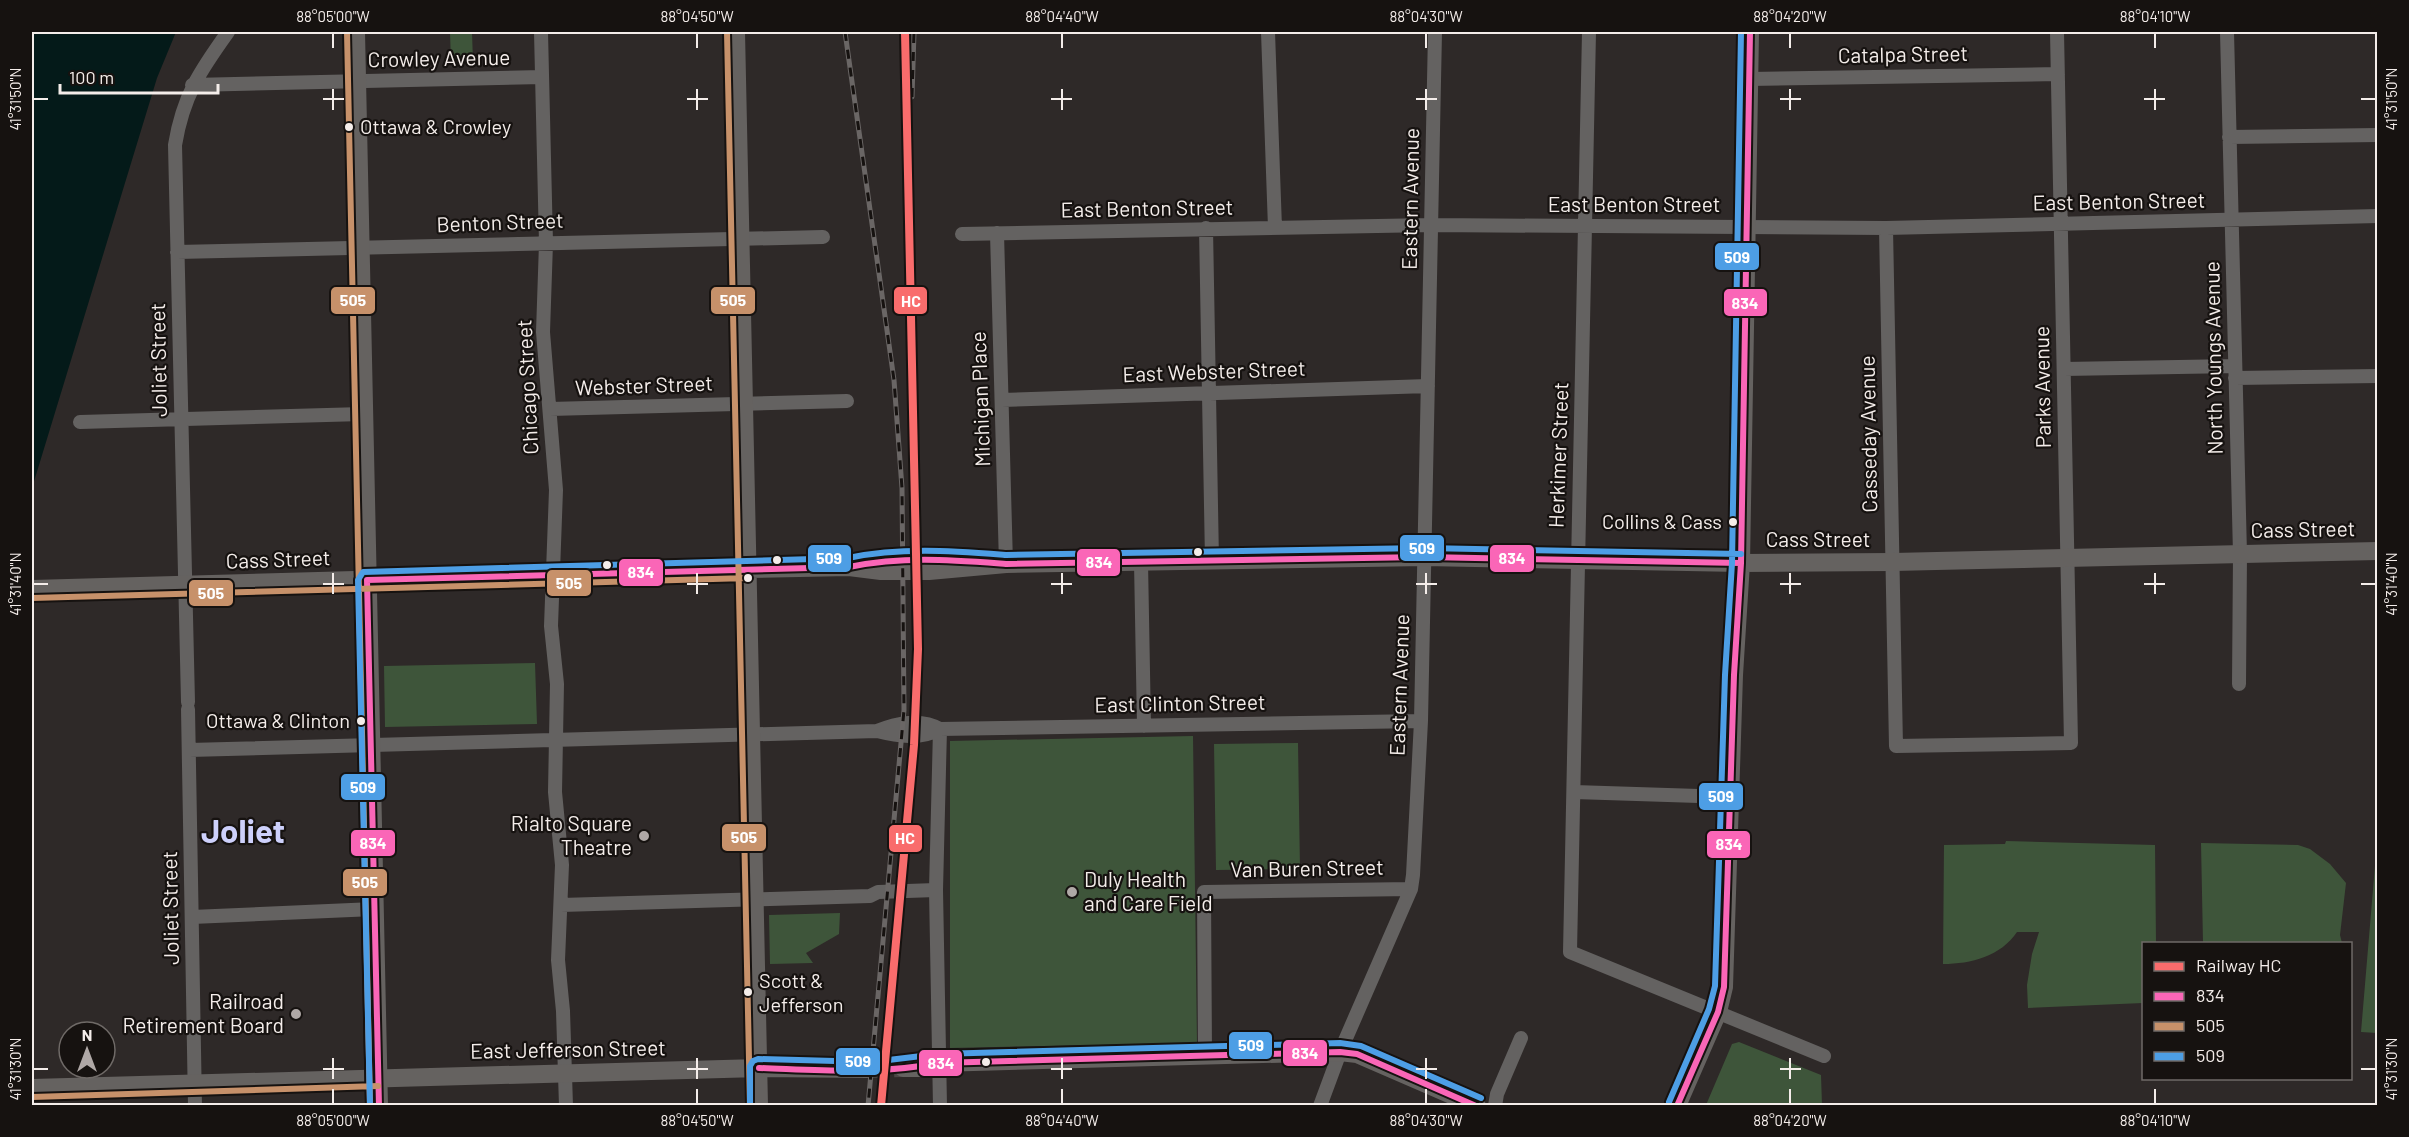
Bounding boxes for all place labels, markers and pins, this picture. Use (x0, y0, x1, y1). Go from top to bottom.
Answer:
place label: Ottawa & Crowley (360, 114, 511, 138)
marker: Ottawa & Crowley (343, 121, 355, 133)
place label: Collins & Cass (1602, 509, 1722, 533)
marker: Collins & Cass (1727, 516, 1739, 528)
unlabelled marker (1192, 546, 1204, 558)
unlabelled marker (771, 554, 783, 566)
unlabelled marker (601, 559, 613, 571)
unlabelled marker (742, 572, 754, 584)
place label: Ottawa & Clinton (206, 708, 350, 732)
marker: Ottawa & Clinton (355, 715, 367, 727)
place label: Rialto Square Theatre (511, 810, 632, 859)
marker: Rialto Square Theatre (637, 829, 651, 843)
place label: Duly Health and Care Field (1084, 866, 1213, 915)
marker: Duly Health and Care Field (1065, 885, 1079, 899)
place label: Scott & Jefferson (759, 968, 844, 1016)
marker: Scott & Jefferson (742, 986, 754, 998)
place label: Railroad Retirement Board (123, 988, 284, 1037)
marker: Railroad Retirement Board (289, 1007, 303, 1021)
unlabelled marker (980, 1056, 992, 1068)

